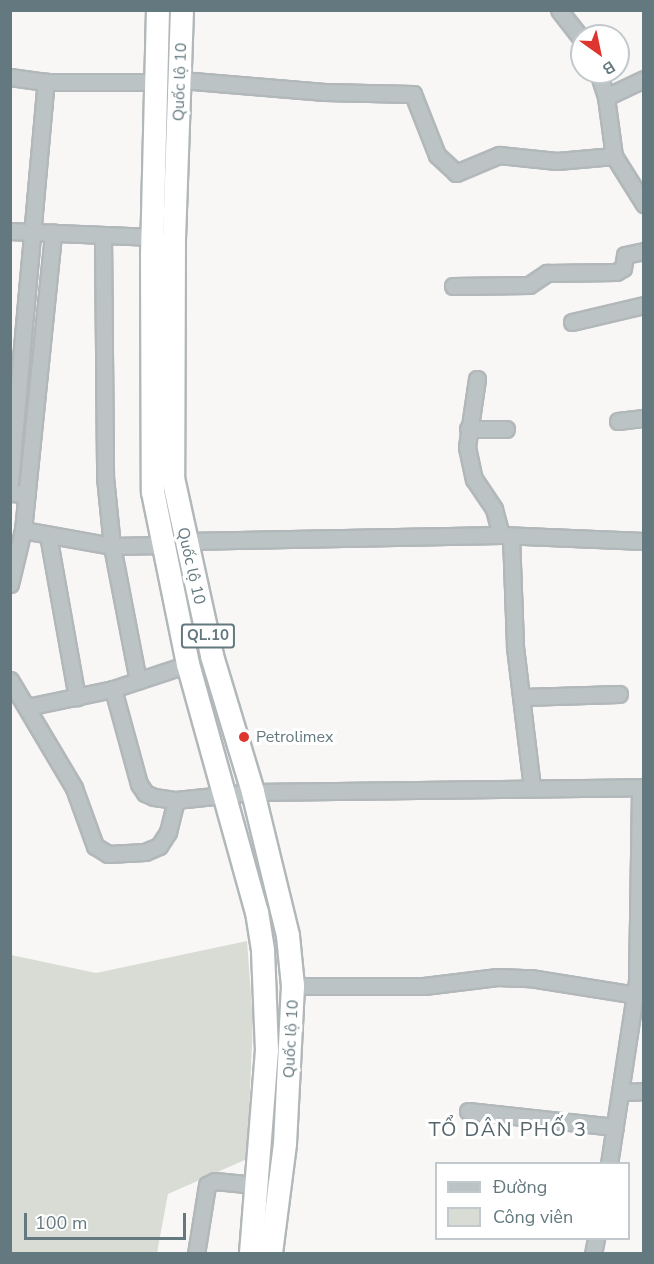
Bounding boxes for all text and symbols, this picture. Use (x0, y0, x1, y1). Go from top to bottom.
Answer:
north arrow (570, 24, 630, 84)
street label: Quốc lộ 10 (169, 42, 191, 122)
text: B (598, 55, 619, 80)
street label: Quốc lộ 10 (173, 526, 209, 606)
road number: QL.10 (180, 624, 236, 648)
place label: Petrolimex (256, 727, 333, 747)
marker: Petrolimex (237, 730, 251, 744)
street label: Quốc lộ 10 (279, 999, 303, 1079)
district label: TỔ DÂN PHỐ 3 (428, 1117, 588, 1141)
legend (435, 1162, 630, 1240)
text: Đường (493, 1175, 547, 1199)
scale bar (27, 1201, 189, 1239)
text: Công viên (493, 1205, 573, 1229)
text: 100 m (35, 1211, 87, 1235)

